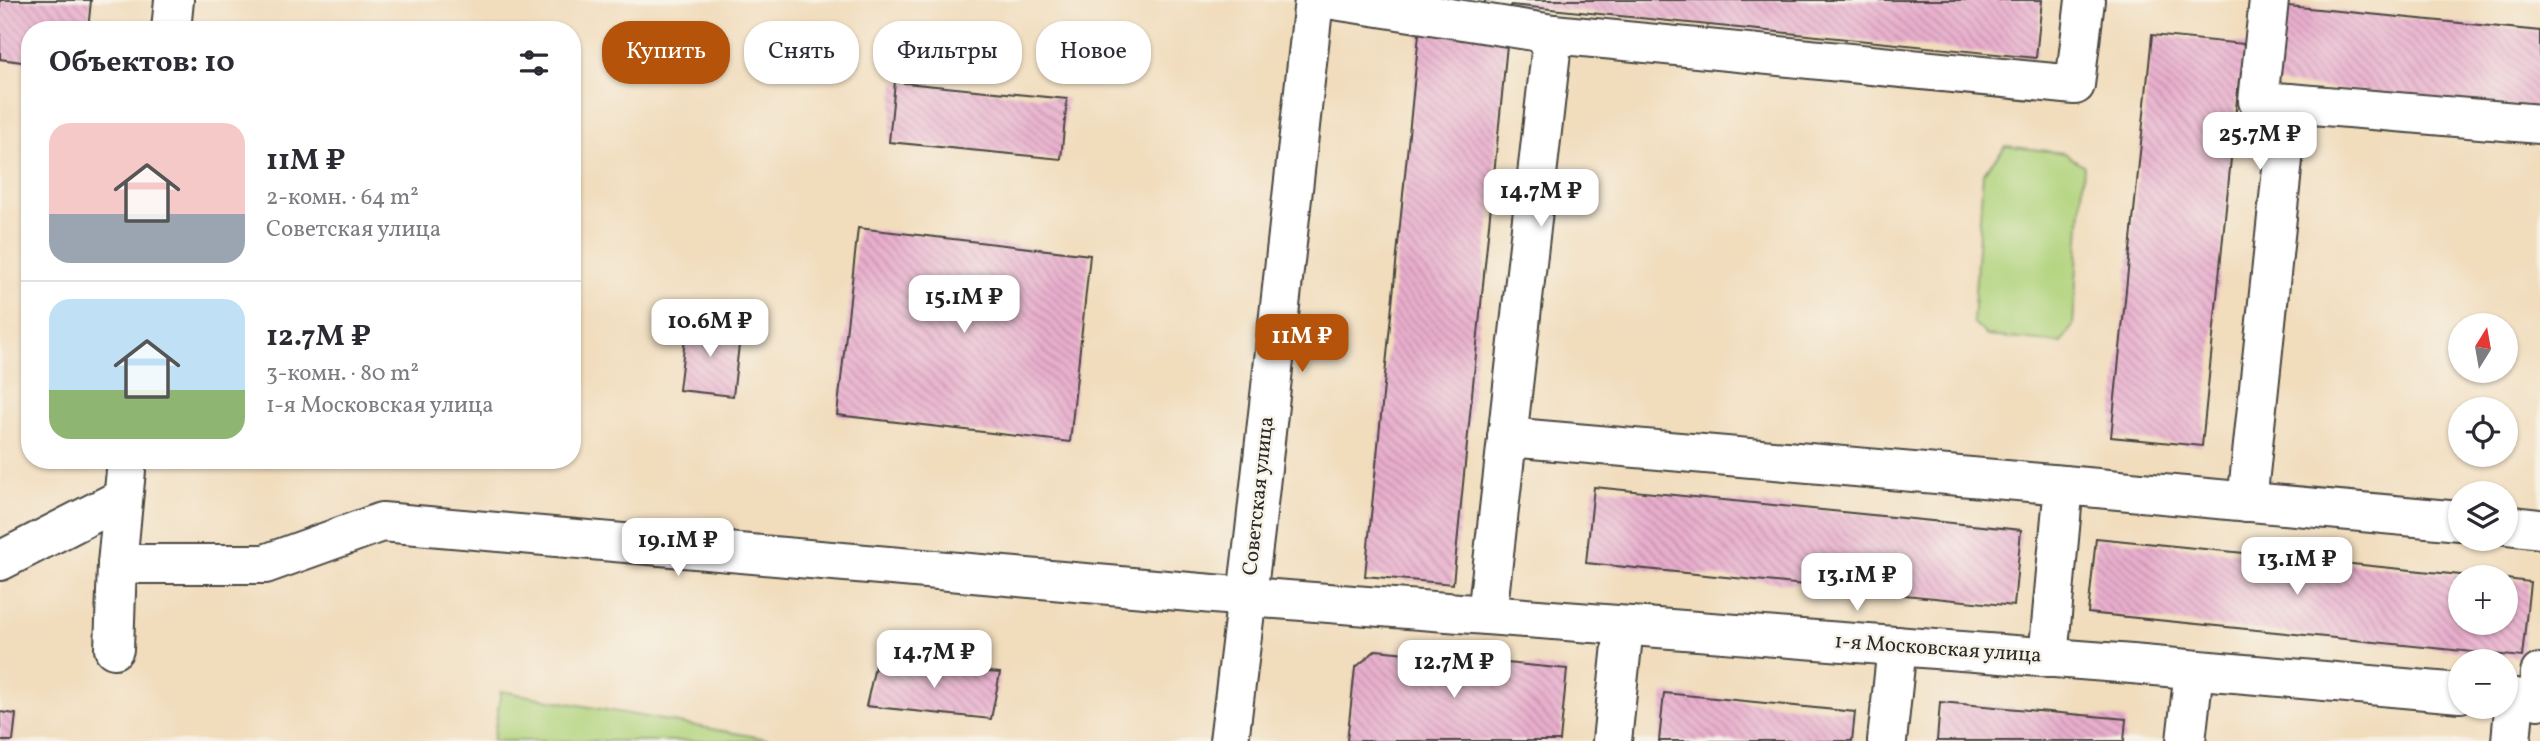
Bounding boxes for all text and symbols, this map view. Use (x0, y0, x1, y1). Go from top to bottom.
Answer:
chip: Купить (602, 21, 730, 84)
chip: Снять (744, 21, 859, 84)
chip: Фильтры (873, 21, 1022, 84)
chip: Новое (1036, 21, 1151, 84)
text: Объектов: 10 (49, 42, 235, 84)
icon: filters (515, 44, 553, 82)
pin: 25.7M ₽ (2195, 113, 2325, 172)
text: 25.7M ₽ (2219, 119, 2301, 151)
text: 11M ₽ (266, 140, 346, 182)
icon: home (105, 151, 189, 235)
pin: 14.7M ₽ (1476, 170, 1606, 229)
text: 14.7M ₽ (1500, 176, 1582, 208)
text: 2-комн. · 64 m² (266, 182, 419, 214)
text: Советская улица (266, 214, 441, 246)
pin: 15.1M ₽ (899, 276, 1029, 335)
text: 15.1M ₽ (925, 282, 1003, 314)
pin: 10.6M ₽ (645, 300, 775, 359)
text: 10.6M ₽ (667, 306, 753, 338)
north arrow (2448, 313, 2518, 383)
map controls (2448, 313, 2518, 719)
pin: 11M ₽ (1253, 314, 1351, 374)
text: 12.7M ₽ (266, 316, 371, 358)
text: 11M ₽ (1271, 321, 1333, 353)
icon: home (105, 327, 189, 411)
text: 3-комн. · 80 m² (266, 358, 419, 390)
text: 1-я Московская улица (266, 390, 494, 422)
button: locate (2448, 397, 2518, 467)
street label: Советская улица (1236, 415, 1282, 577)
button: layers (2448, 481, 2518, 551)
pin: 19.1M ₽ (613, 518, 743, 578)
text: 19.1M ₽ (638, 525, 718, 557)
pin: 13.1M ₽ (2232, 538, 2362, 597)
text: 13.1M ₽ (2257, 544, 2337, 576)
pin: 13.1M ₽ (1792, 554, 1922, 613)
text: 13.1M ₽ (1817, 560, 1897, 592)
button: + (2448, 565, 2518, 635)
street label: 1-я Московская улица (1833, 627, 2043, 671)
pin: 14.7M ₽ (869, 630, 999, 690)
text: 14.7M ₽ (893, 637, 975, 669)
pin: 12.7M ₽ (1389, 640, 1519, 700)
text: 12.7M ₽ (1414, 647, 1494, 679)
button: − (2448, 649, 2518, 719)

